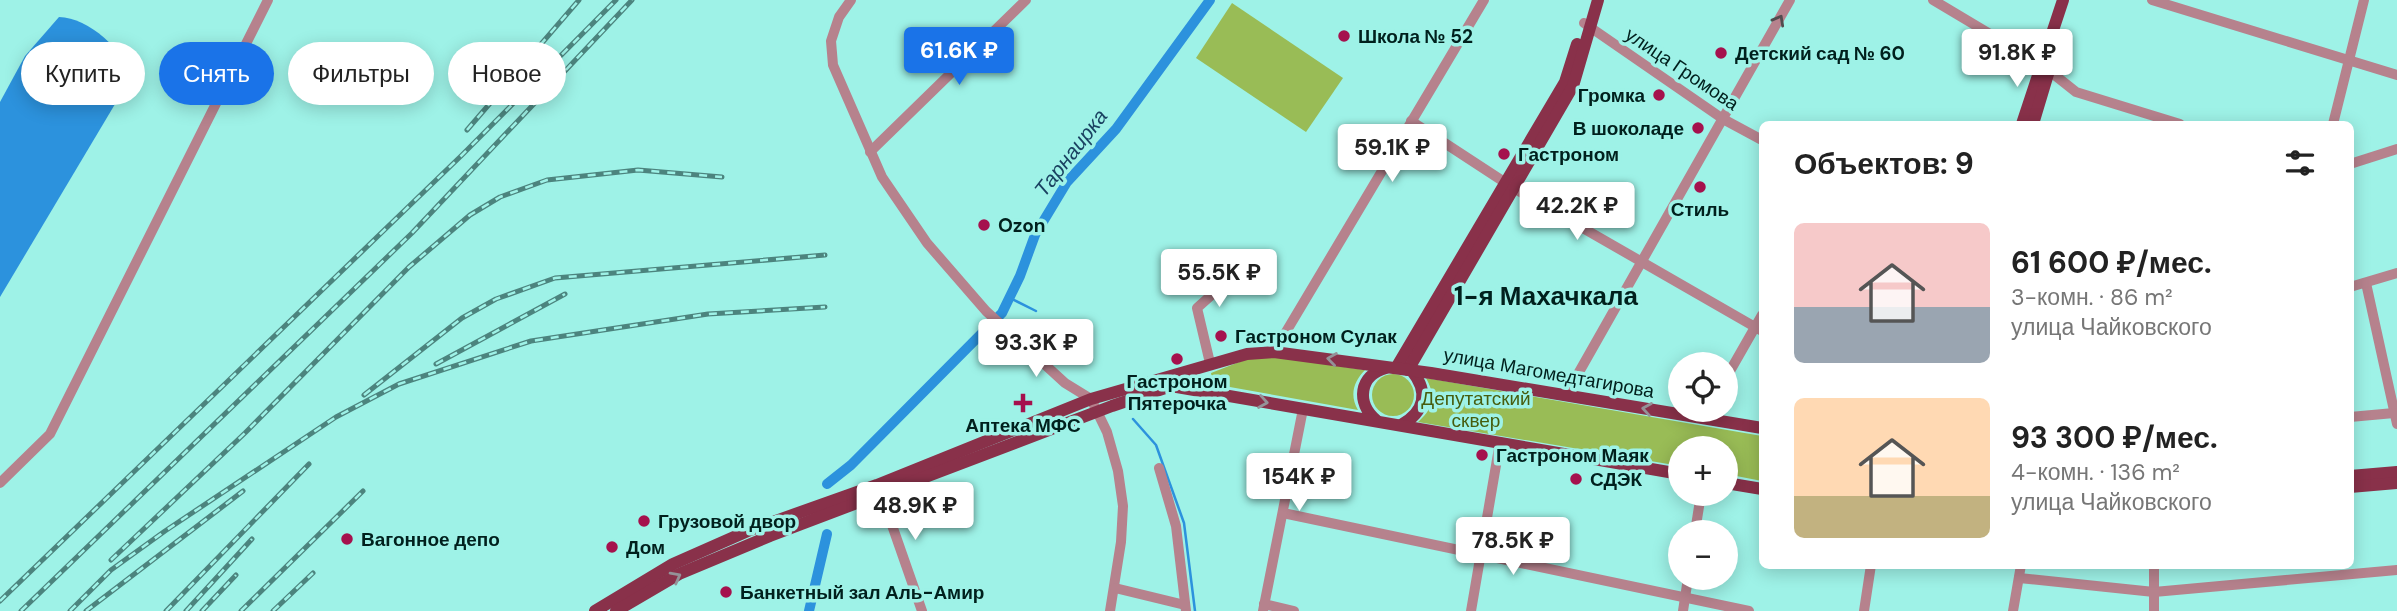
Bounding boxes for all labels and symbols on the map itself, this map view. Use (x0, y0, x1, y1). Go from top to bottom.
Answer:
one-way arrow (1771, 15, 1784, 28)
street label: улица Громова (1620, 22, 1744, 116)
place label: Школа № 52 (1358, 24, 1473, 49)
pin: 61.6K ₽ (894, 28, 1024, 87)
marker: Школа № 52 (1336, 28, 1352, 44)
pin: 91.8K ₽ (1952, 29, 2082, 89)
place label: Детский сад № 60 (1735, 41, 1905, 66)
marker: Детский сад № 60 (1713, 45, 1729, 61)
place label: Громка (1578, 83, 1645, 108)
marker: Громка (1651, 87, 1667, 103)
water label: Тарнаирка (1028, 103, 1114, 203)
place label: В шоколаде (1573, 116, 1684, 141)
marker: В шоколаде (1690, 120, 1706, 136)
pin: 59.1K ₽ (1327, 124, 1457, 184)
place label: Гастроном (1518, 142, 1619, 167)
marker: Гастроном (1496, 146, 1512, 162)
marker: Стиль (1692, 179, 1708, 195)
pin: 42.2K ₽ (1512, 182, 1642, 242)
place label: Стиль (1671, 197, 1729, 222)
place label: Ozon (998, 213, 1046, 238)
marker: Ozon (976, 217, 992, 233)
pin: 55.5K ₽ (1154, 250, 1284, 309)
district label: 1-я Махачкала (1454, 279, 1639, 313)
pin: 93.3K ₽ (971, 320, 1101, 379)
place label: Гастроном Сулак (1235, 324, 1397, 349)
marker: Гастроном Сулак (1213, 328, 1229, 344)
street label: улица Магомедтагирова (1442, 342, 1657, 404)
marker: Гастроном Пятерочка (1169, 351, 1185, 367)
one-way arrow (1326, 352, 1338, 367)
place label: Гастроном Пятерочка (1126, 369, 1228, 416)
park label: Депутатский сквер (1421, 386, 1531, 433)
one-way arrow (1257, 394, 1269, 409)
marker: Аптека МФС (1015, 395, 1031, 411)
one-way arrow (1641, 402, 1652, 417)
place label: Аптека МФС (965, 413, 1081, 438)
place label: Гастроном Маяк (1496, 443, 1649, 468)
marker: Гастроном Маяк (1474, 447, 1490, 463)
pin: 154K ₽ (1242, 454, 1356, 513)
place label: СДЭК (1590, 467, 1643, 492)
marker: СДЭК (1568, 471, 1584, 487)
pin: 48.9K ₽ (850, 482, 980, 542)
place label: Грузовой двор (658, 509, 796, 534)
marker: Грузовой двор (636, 513, 652, 529)
pin: 78.5K ₽ (1448, 518, 1578, 577)
place label: Вагонное депо (361, 527, 500, 552)
marker: Вагонное депо (339, 531, 355, 547)
place label: Дом (626, 535, 665, 560)
marker: Дом (604, 539, 620, 555)
one-way arrow (668, 572, 681, 585)
place label: Банкетный зал Аль-Амир (740, 580, 984, 605)
marker: Банкетный зал Аль-Амир (718, 584, 734, 600)

